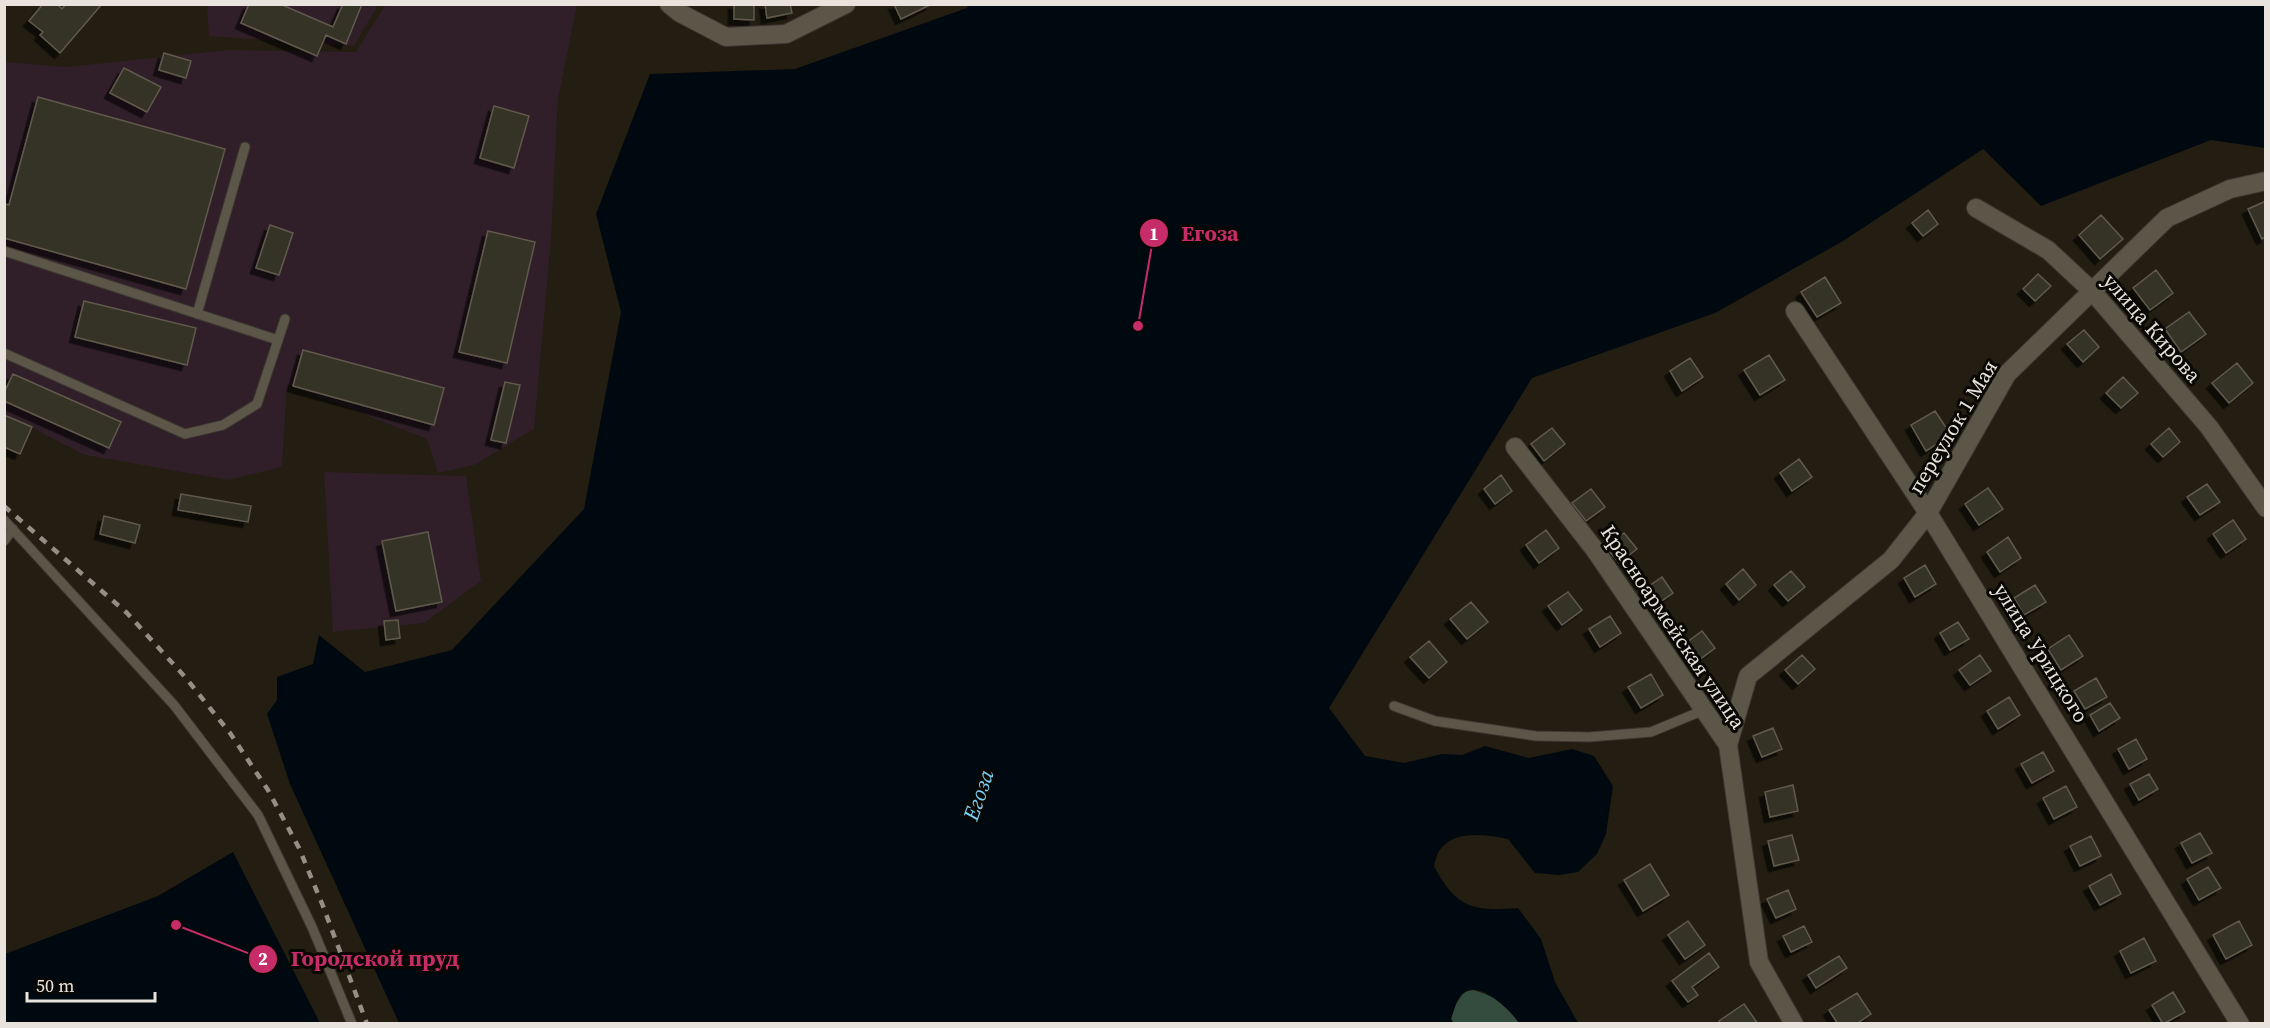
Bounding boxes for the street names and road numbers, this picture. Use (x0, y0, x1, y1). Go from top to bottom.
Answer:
street label: улица Кирова (2097, 267, 2208, 389)
street label: переулок 1 Мая (1901, 354, 2004, 499)
street label: Красноармейская улица (1594, 519, 1753, 735)
street label: улица Урицкого (1987, 578, 2096, 728)

